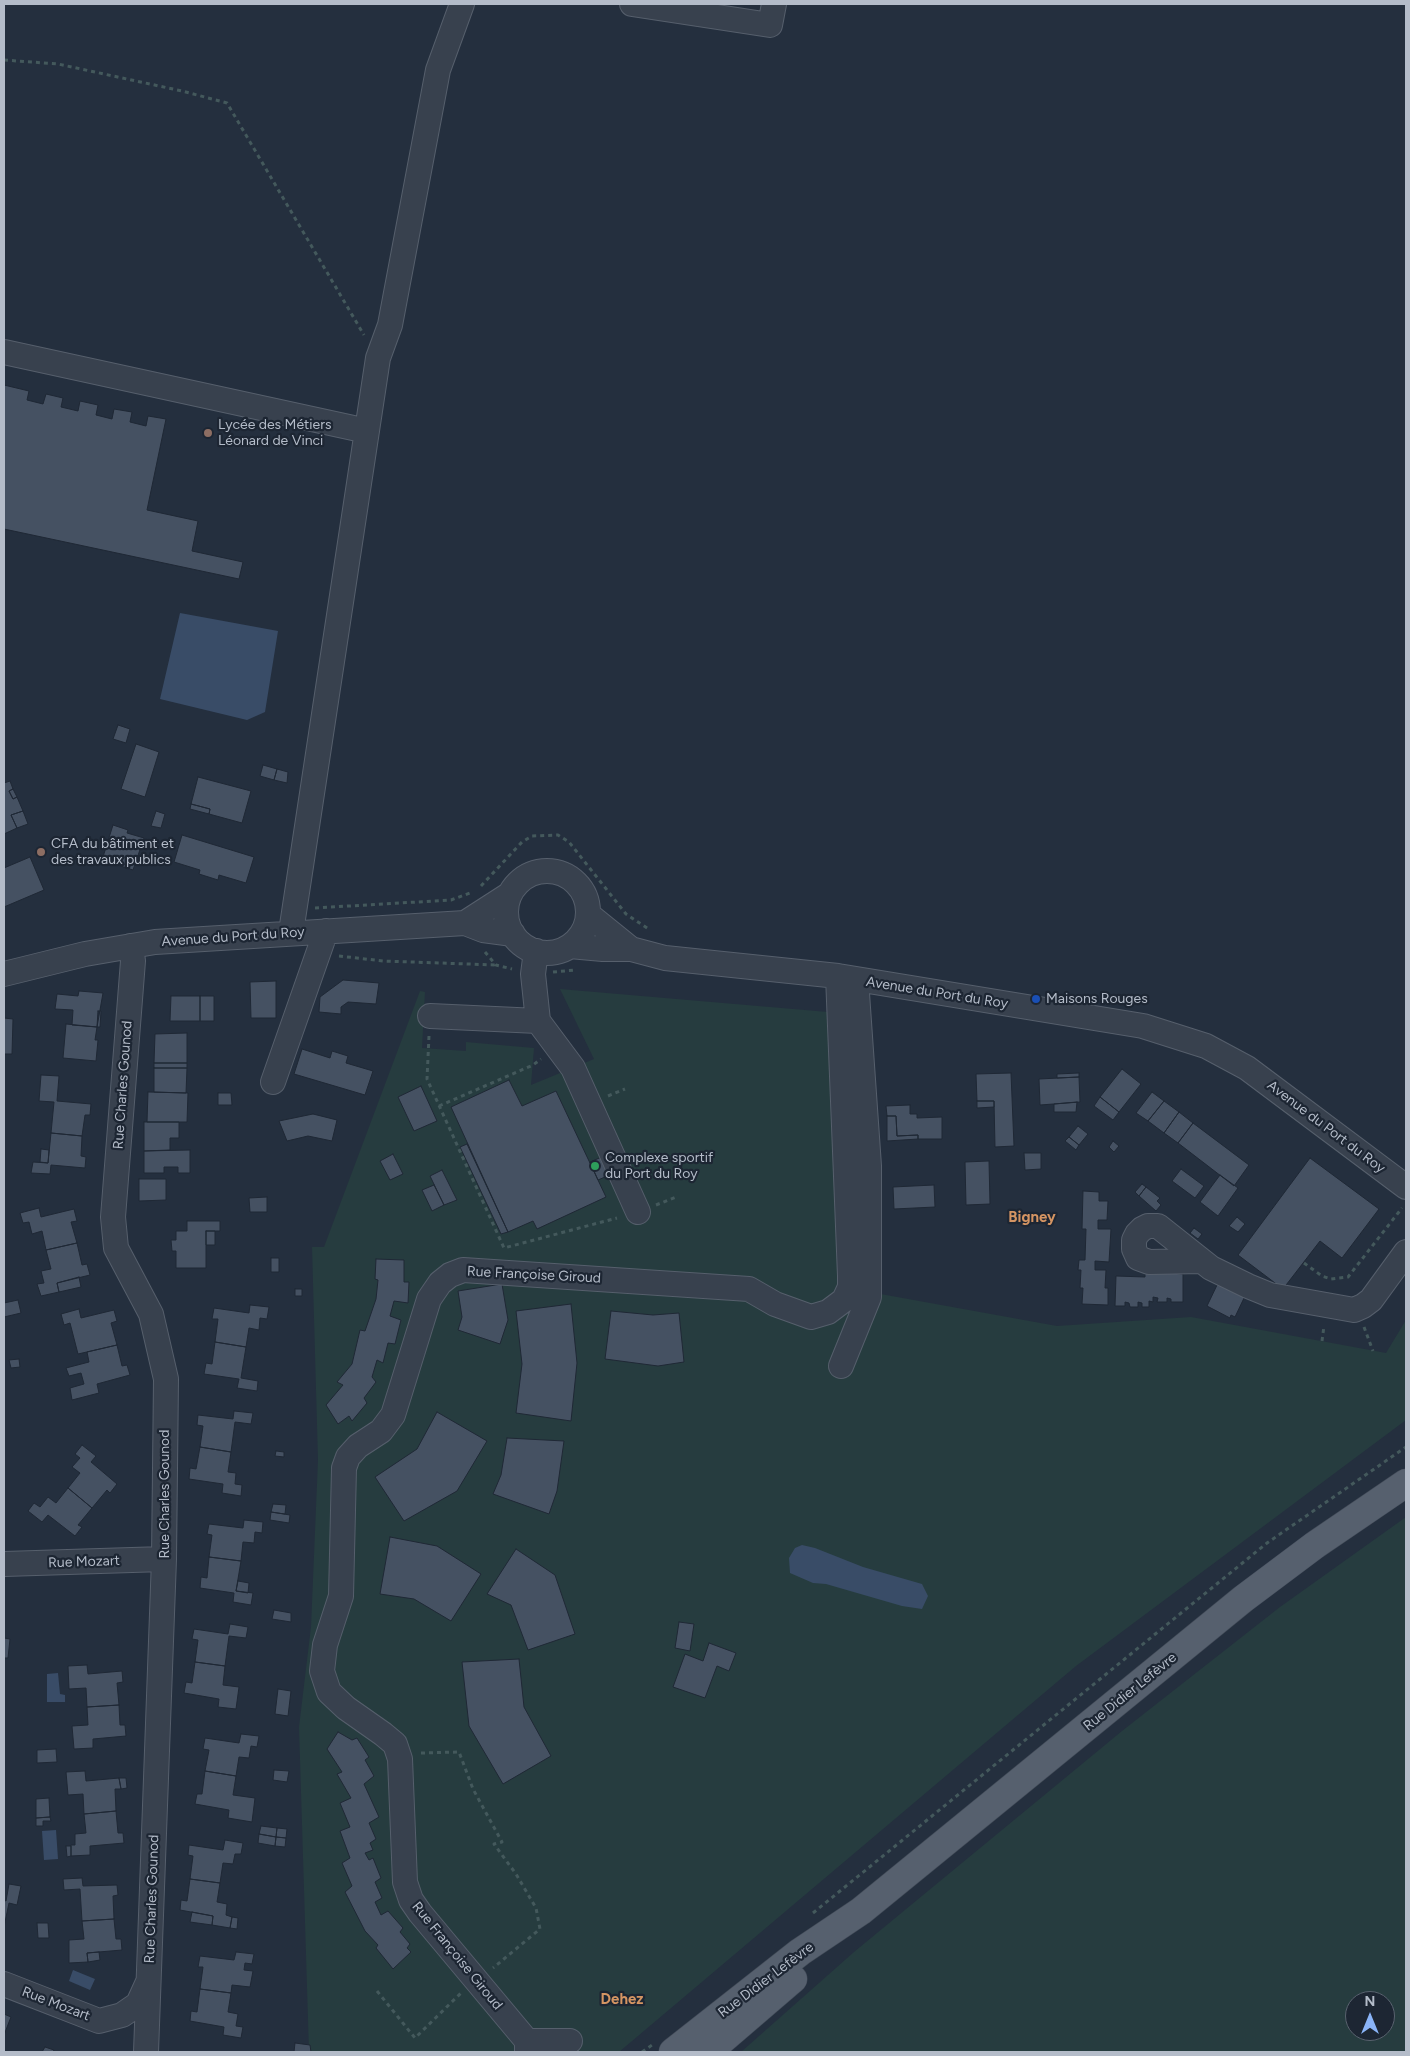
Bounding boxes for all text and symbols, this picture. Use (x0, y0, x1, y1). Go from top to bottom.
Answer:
place label: Lycée des Métiers Léonard de Vinci (218, 417, 332, 450)
marker: Lycée des Métiers Léonard de Vinci (202, 427, 214, 439)
place label: CFA du bâtiment et des travaux publics (51, 836, 174, 869)
marker: CFA du bâtiment et des travaux publics (35, 846, 47, 858)
street label: Avenue du Port du Roy (161, 924, 305, 950)
street label: Avenue du Port du Roy (865, 973, 1009, 1013)
place label: Maisons Rouges (1046, 991, 1148, 1007)
marker: Maisons Rouges (1030, 993, 1042, 1005)
street label: Rue Charles Gounod (110, 1020, 136, 1150)
street label: Avenue du Port du Roy (1264, 1077, 1388, 1177)
place label: Complexe sportif du Port du Roy (605, 1150, 713, 1182)
marker: Complexe sportif du Port du Roy (589, 1160, 601, 1172)
district label: Bigney (1008, 1209, 1056, 1227)
street label: Rue Françoise Giroud (467, 1263, 601, 1287)
street label: Rue Charles Gounod (157, 1430, 173, 1558)
street label: Rue Mozart (48, 1552, 120, 1572)
street label: Rue Didier Lefèvre (1080, 1649, 1180, 1735)
street label: Rue Charles Gounod (141, 1834, 163, 1964)
street label: Rue Françoise Giroud (408, 1899, 506, 2013)
street label: Rue Didier Lefèvre (715, 1939, 817, 2021)
street label: Rue Mozart (20, 1983, 92, 2025)
district label: Dehez (601, 1991, 643, 2009)
north arrow (1345, 1991, 1395, 2041)
text: N (1365, 1993, 1375, 2010)

